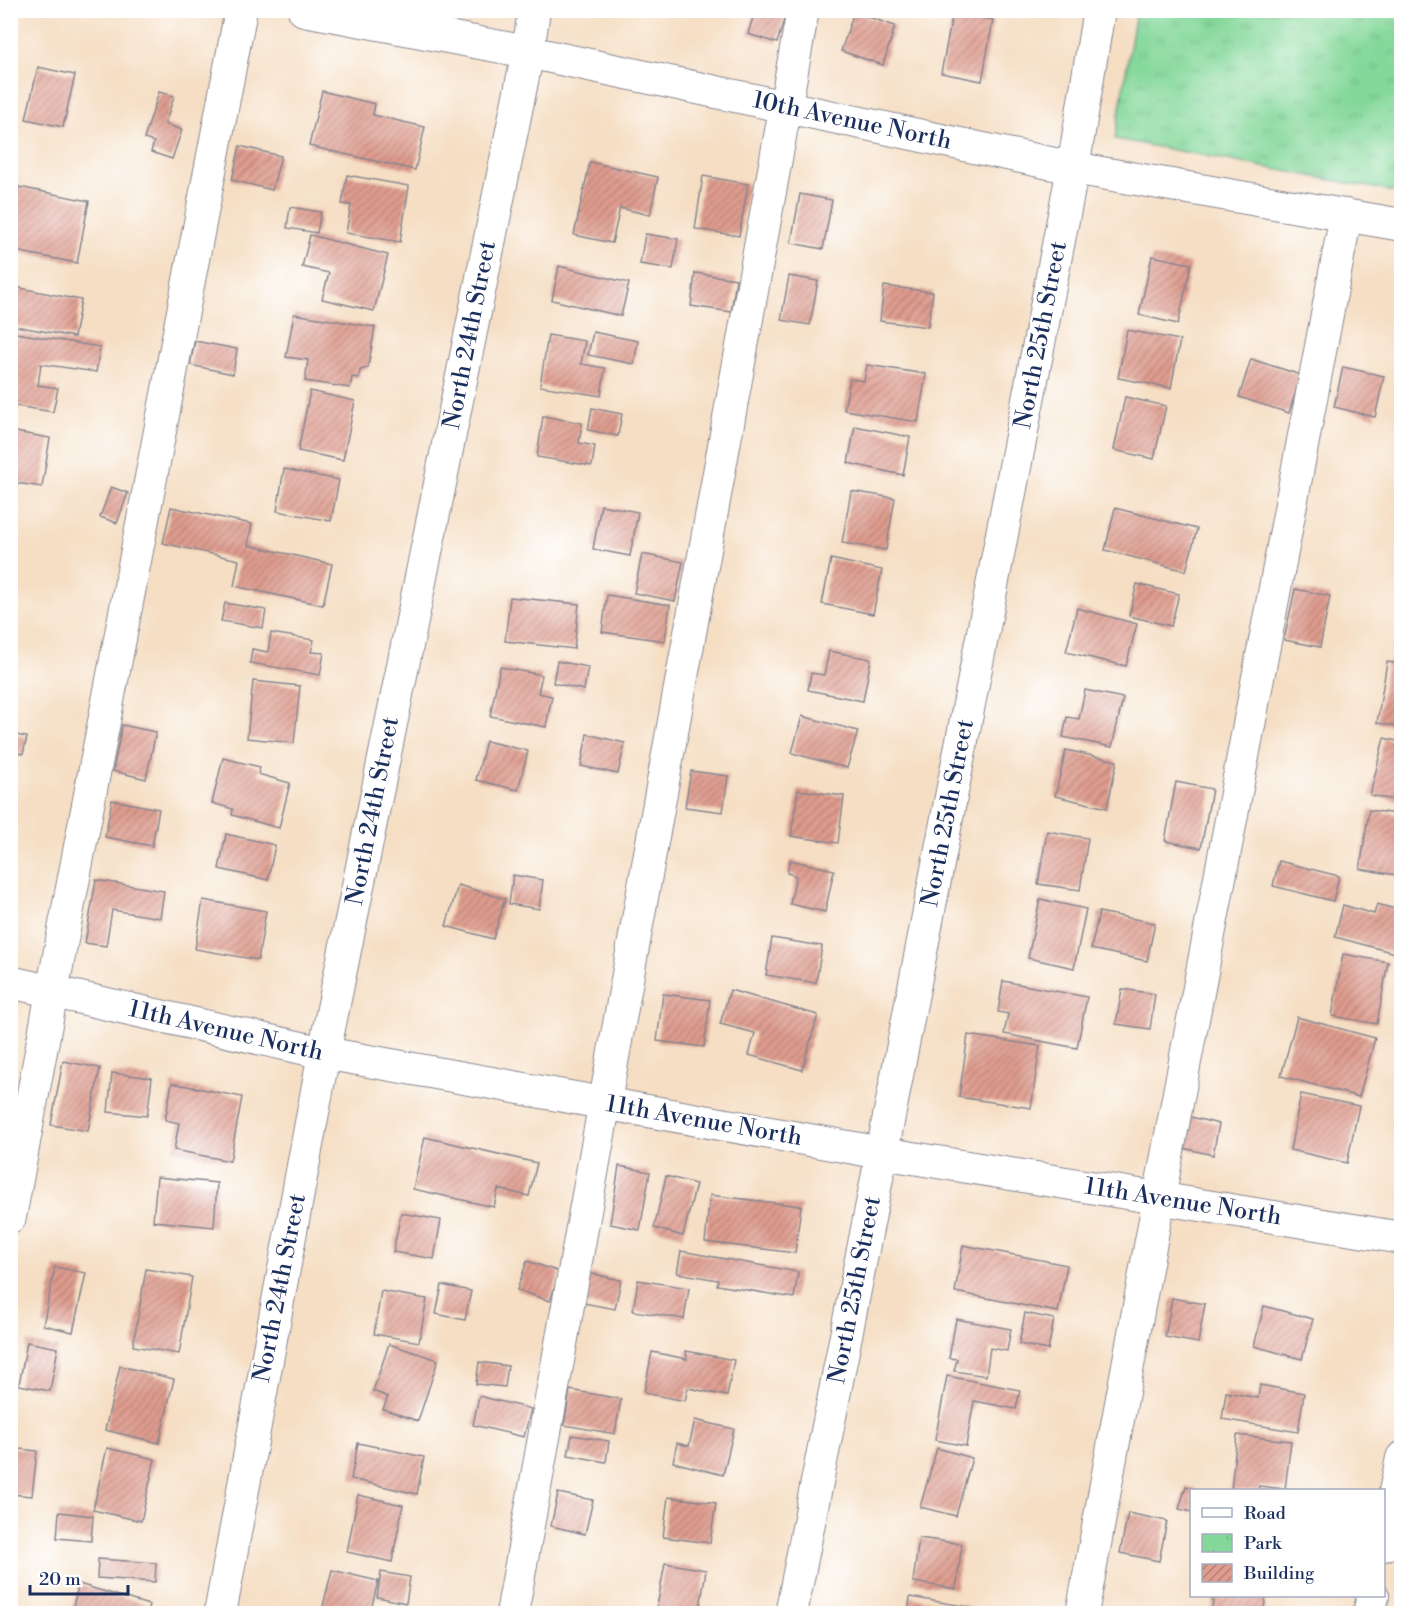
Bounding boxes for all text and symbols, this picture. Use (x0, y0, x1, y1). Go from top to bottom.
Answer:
street label: 10th Avenue North (750, 85, 954, 157)
street label: North 24th Street (437, 238, 503, 432)
street label: North 25th Street (1008, 238, 1074, 431)
street label: North 24th Street (340, 714, 406, 908)
street label: North 25th Street (915, 716, 981, 909)
street label: 11th Avenue North (126, 994, 326, 1068)
street label: 11th Avenue North (604, 1089, 804, 1153)
street label: 11th Avenue North (1083, 1172, 1283, 1232)
street label: North 24th Street (247, 1191, 313, 1385)
street label: North 25th Street (822, 1193, 888, 1386)
legend (1190, 1489, 1385, 1597)
text: Road (1244, 1502, 1287, 1525)
text: Park (1244, 1532, 1283, 1555)
scale bar (30, 1558, 128, 1596)
text: Building (1243, 1562, 1315, 1585)
text: 20 m (39, 1568, 81, 1591)

